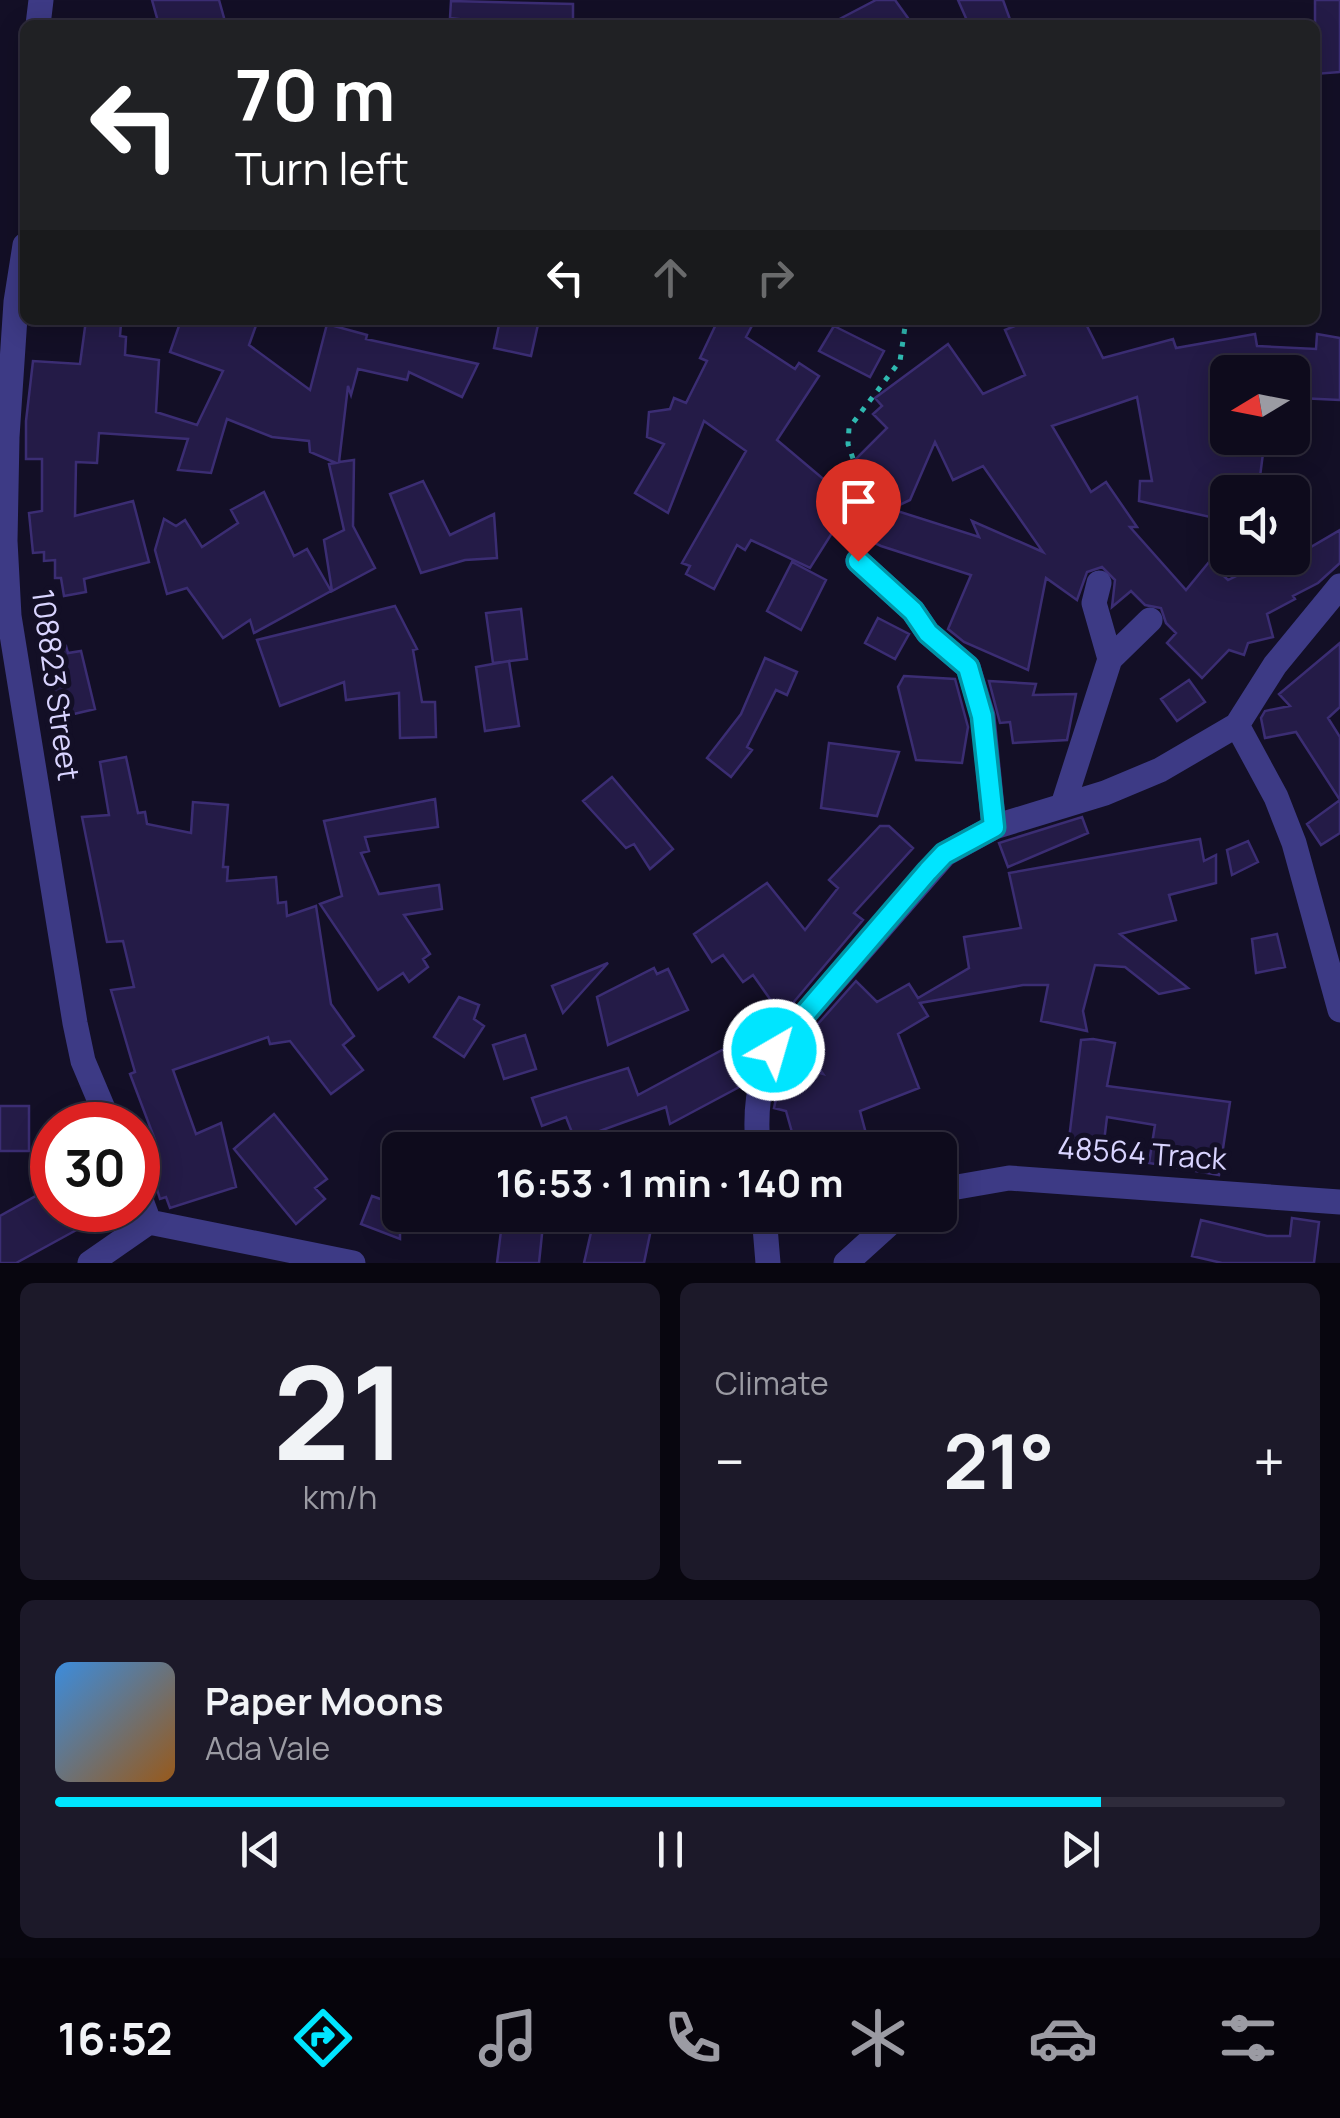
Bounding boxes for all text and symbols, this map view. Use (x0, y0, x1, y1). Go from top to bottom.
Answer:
text: 70 m (235, 46, 395, 142)
icon: left (70, 60, 200, 190)
text: Turn left (235, 137, 409, 199)
icon: left (538, 250, 593, 305)
icon: ahead (643, 250, 698, 305)
icon: right (748, 250, 803, 305)
north arrow (1210, 355, 1310, 455)
map controls (1210, 355, 1310, 575)
pin (816, 459, 901, 562)
icon: arrive (831, 474, 886, 529)
button: sound (1210, 475, 1310, 575)
street label: 108823 Street (23, 587, 90, 783)
position arrow (722, 998, 826, 1102)
speed limit sign: 30 (30, 1102, 160, 1232)
street label: 48564 Track (1056, 1126, 1229, 1179)
text: 16:53 · 1 min · 140 m (496, 1156, 843, 1208)
text: 21 (273, 1321, 407, 1499)
text: Climate (715, 1361, 829, 1405)
text: 21° (943, 1409, 1055, 1512)
text: − (715, 1423, 745, 1499)
text: + (1253, 1423, 1285, 1499)
text: km/h (303, 1475, 377, 1519)
text: Paper Moons (205, 1674, 444, 1726)
text: Ada Vale (205, 1726, 330, 1770)
icon: previous (233, 1822, 288, 1877)
icon: pause (643, 1822, 698, 1877)
icon: next (1053, 1822, 1108, 1877)
icon: directions (288, 2003, 358, 2073)
icon: music (473, 2003, 543, 2073)
icon: phone (658, 2003, 728, 2073)
icon: climate (843, 2003, 913, 2073)
icon: car (1028, 2003, 1098, 2073)
icon: filters (1213, 2003, 1283, 2073)
text: 16:52 (57, 2007, 173, 2069)

